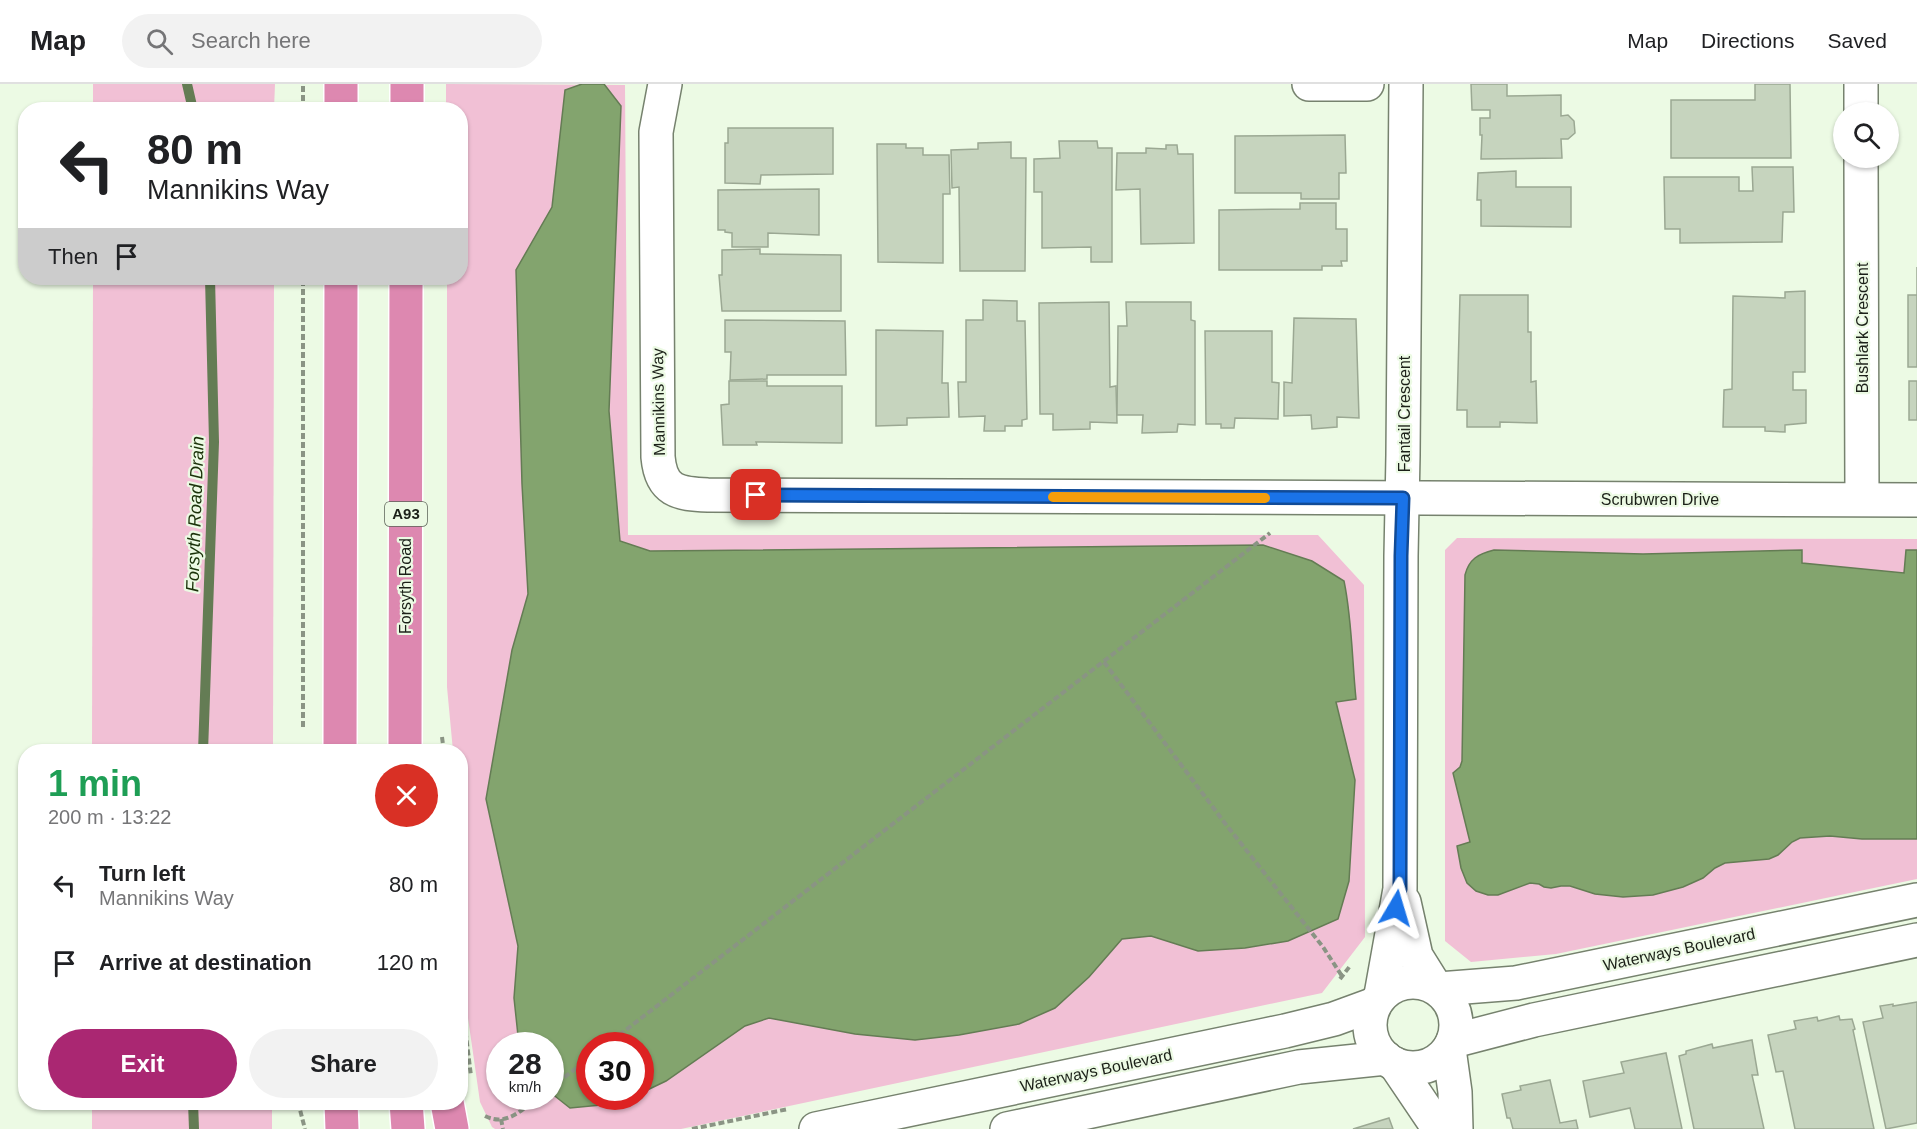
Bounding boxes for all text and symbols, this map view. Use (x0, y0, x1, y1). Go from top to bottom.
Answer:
search box (122, 14, 542, 68)
text: Map (30, 25, 86, 56)
icon: search (143, 25, 176, 58)
text: Search here (191, 28, 311, 53)
text: Map (1627, 29, 1668, 52)
text: Directions (1701, 29, 1794, 52)
text: Saved (1827, 29, 1887, 52)
map controls (1833, 102, 1899, 168)
button: search (1833, 102, 1899, 168)
icon: left (48, 126, 126, 204)
text: 80 m (147, 126, 243, 173)
text: Mannikins Way (147, 175, 329, 205)
icon: arrive (110, 240, 143, 273)
text: Then (48, 244, 98, 269)
street label: Bushlark Crescent (1854, 262, 1871, 393)
street label: Mannikins Way (649, 348, 668, 456)
street label: Fantail Crescent (1396, 355, 1413, 472)
water label: Forsyth Road Drain (182, 436, 208, 592)
pin (730, 469, 781, 520)
icon: arrive (739, 478, 772, 511)
street label: Scrubwren Drive (1601, 491, 1719, 508)
road number: A93 (385, 502, 427, 526)
street label: Forsyth Road (397, 538, 414, 634)
text: 1 min (48, 763, 142, 804)
button: close (375, 764, 438, 827)
text: 200 m · 13:22 (48, 806, 171, 828)
text: Turn left (99, 861, 185, 886)
icon: left (48, 869, 81, 902)
text: 80 m (389, 872, 438, 897)
position arrow (1364, 876, 1428, 940)
text: Mannikins Way (99, 887, 234, 909)
street label: Waterways Boulevard (1602, 925, 1757, 974)
icon: arrive (48, 947, 81, 980)
text: Arrive at destination (99, 950, 312, 975)
text: 120 m (377, 950, 438, 975)
button: Exit (48, 1029, 237, 1098)
button: Share (249, 1029, 438, 1098)
speed limit sign: 30 (576, 1032, 654, 1110)
street label: Waterways Boulevard (1019, 1046, 1174, 1095)
text: 28 (508, 1047, 542, 1080)
text: km/h (509, 1078, 541, 1095)

